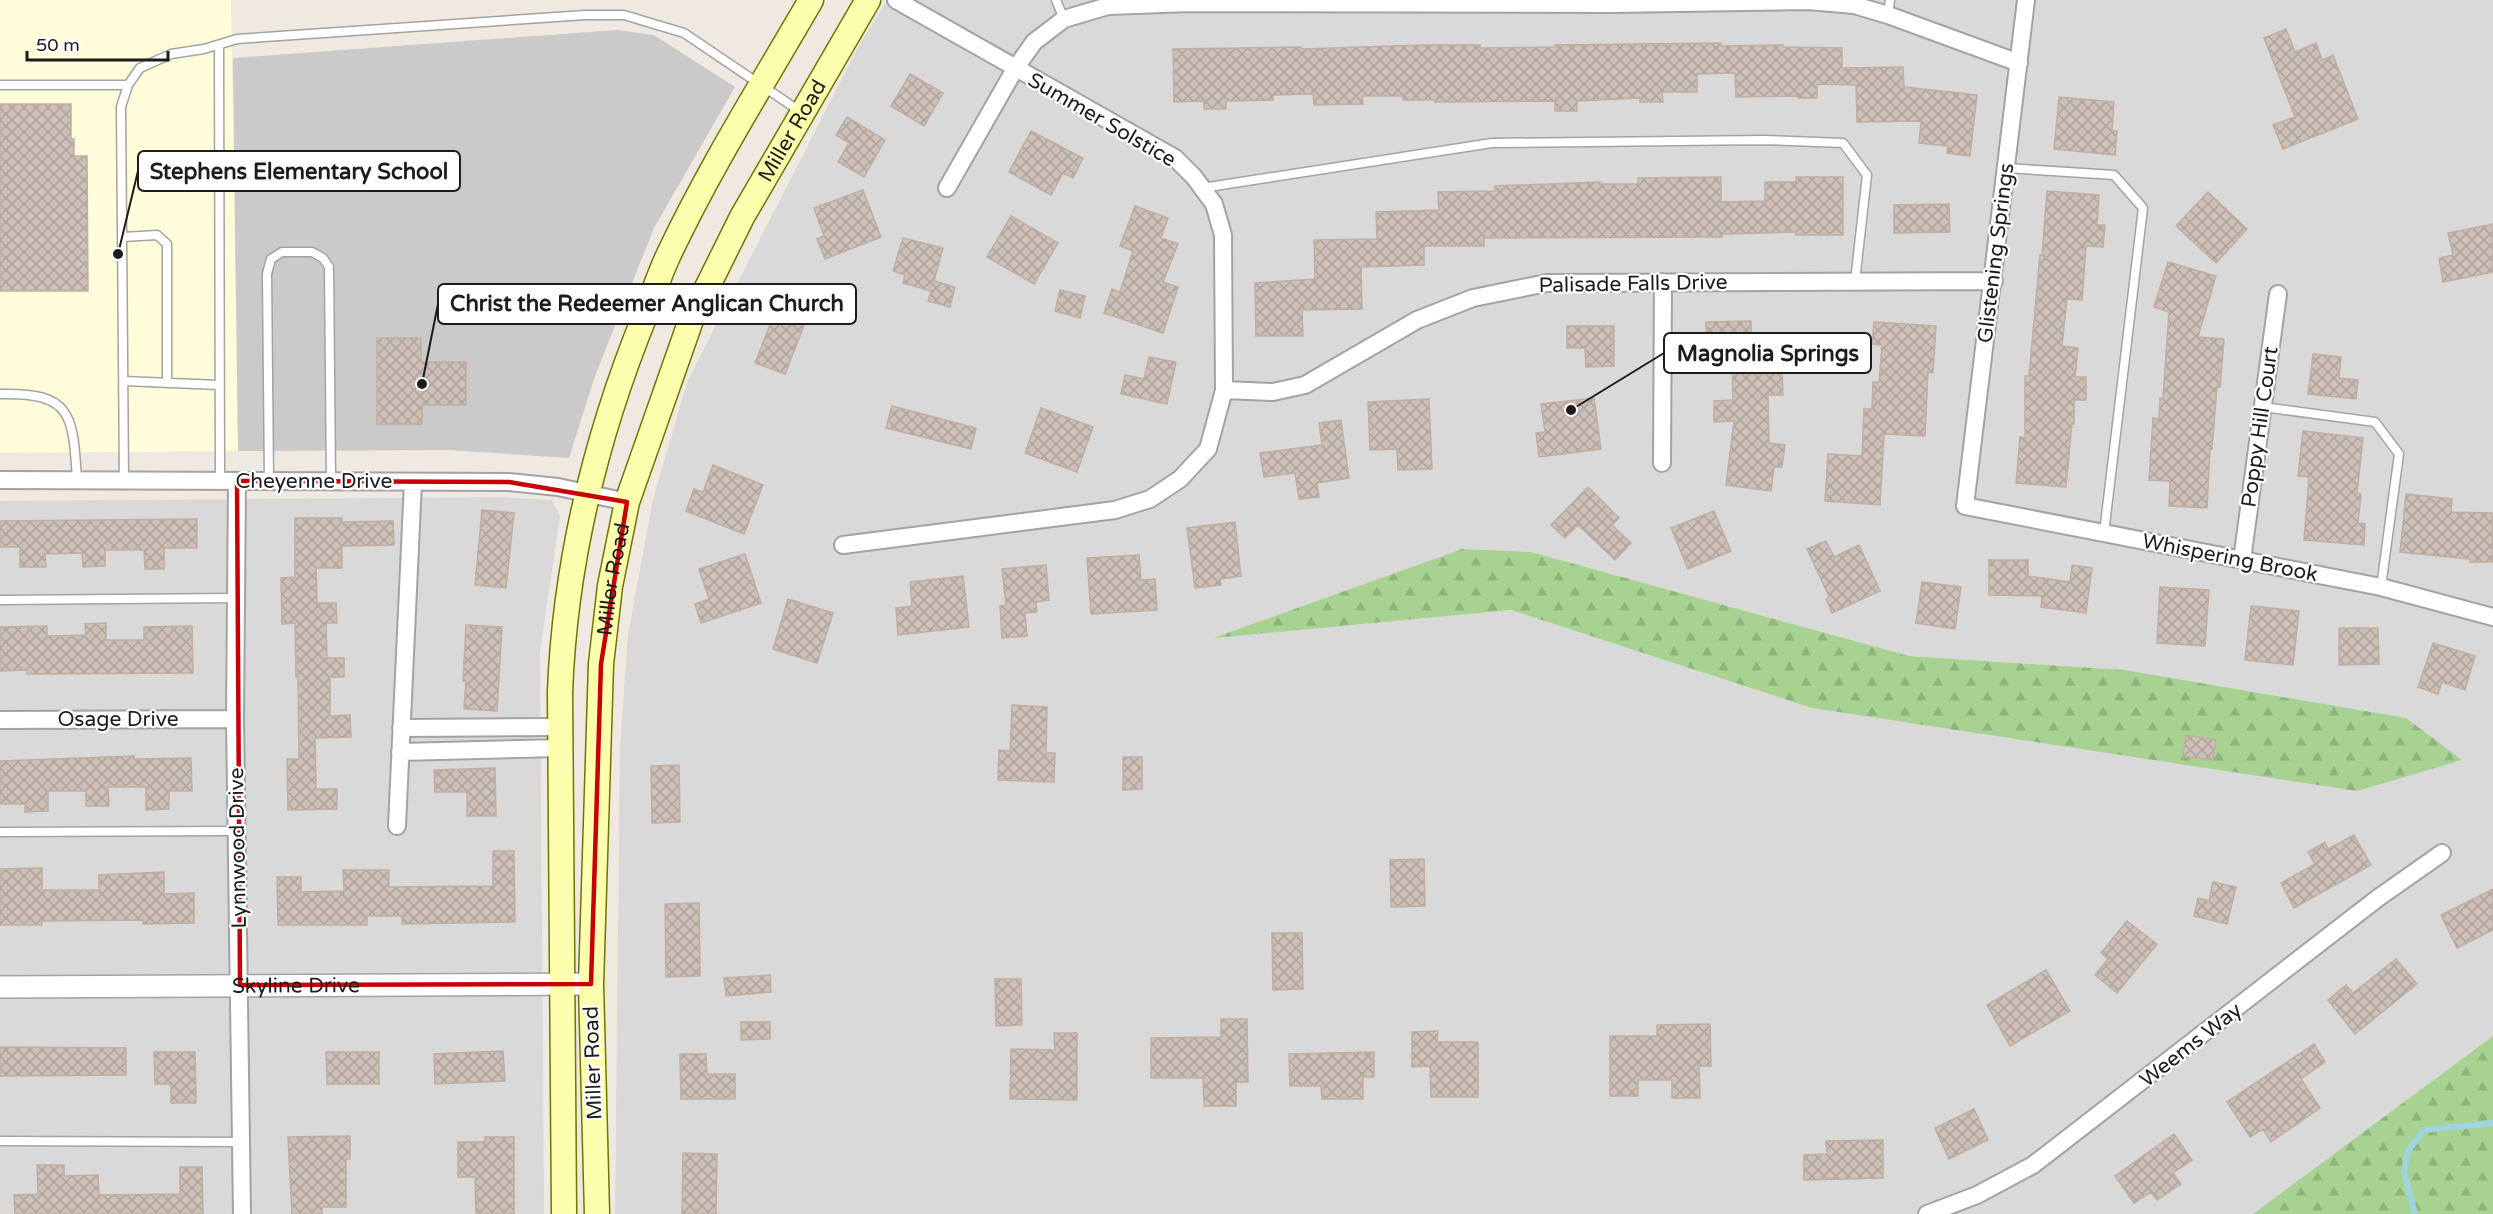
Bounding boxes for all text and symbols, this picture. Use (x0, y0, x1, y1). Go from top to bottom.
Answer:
scale bar (27, 24, 168, 62)
text: 50 m (36, 34, 80, 56)
street label: Summer Solstice (1024, 68, 1181, 173)
street label: Miller Road (753, 75, 831, 186)
callout: Stephens Elementary School (138, 151, 460, 191)
text: Stephens Elementary School (150, 159, 448, 185)
street label: Glistening Springs (1973, 162, 2019, 344)
street label: Palisade Falls Drive (1538, 270, 1728, 298)
callout: Christ the Redeemer Anglican Church (438, 284, 856, 324)
text: Christ the Redeemer Anglican Church (450, 291, 844, 317)
callout: Magnolia Springs (1664, 333, 1871, 373)
text: Magnolia Springs (1677, 341, 1860, 367)
street label: Poppy Hill Court (2236, 345, 2284, 509)
street label: Cheyenne Drive (236, 469, 393, 494)
street label: Miller Road (592, 521, 635, 637)
street label: Whispering Brook (2140, 529, 2320, 587)
street label: Osage Drive (57, 707, 179, 732)
street label: Lynnwood Drive (224, 767, 252, 929)
street label: Skyline Drive (232, 973, 360, 998)
street label: Weems Way (2135, 998, 2247, 1092)
street label: Miller Road (579, 1006, 607, 1120)

